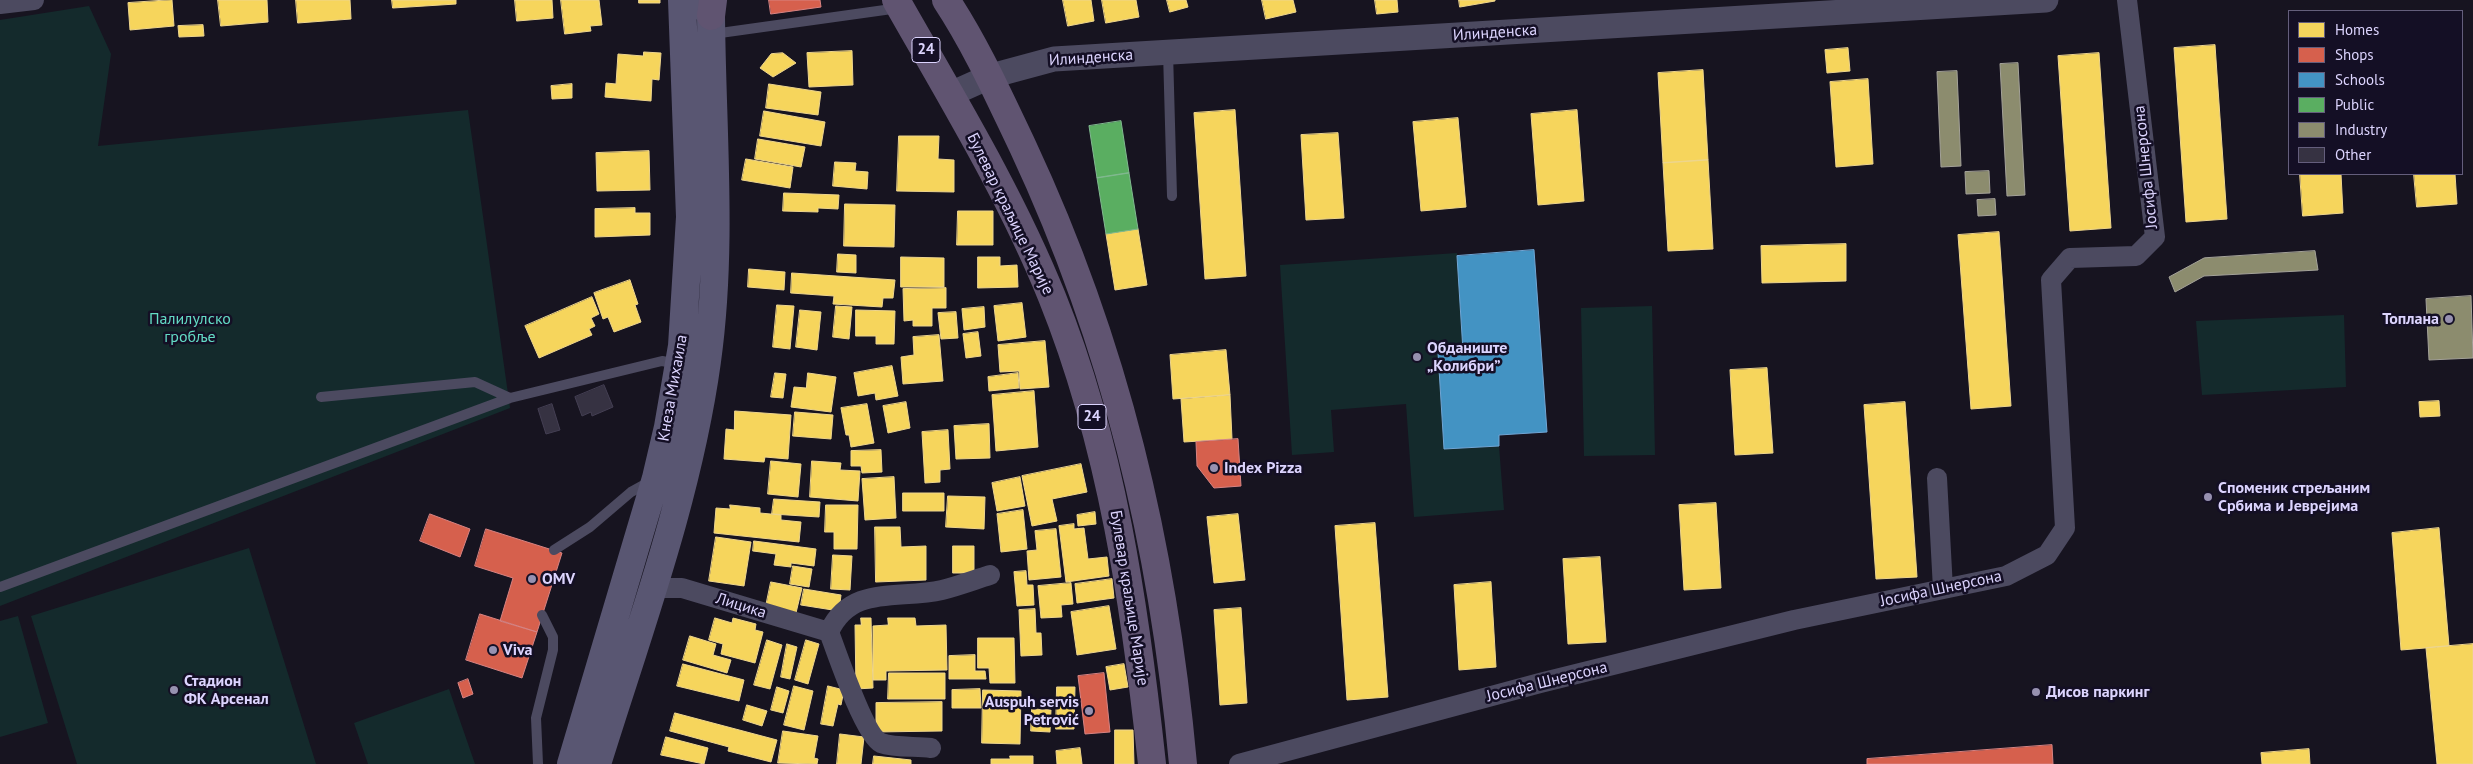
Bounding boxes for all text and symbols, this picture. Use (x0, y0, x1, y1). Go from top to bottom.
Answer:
legend (2288, 10, 2463, 175)
street label: Илинденска (1452, 20, 1538, 46)
text: Homes (2335, 20, 2379, 39)
road number: 24 (912, 38, 940, 62)
street label: Илинденска (1048, 45, 1134, 71)
text: Shops (2335, 45, 2374, 64)
text: Schools (2335, 70, 2385, 89)
text: Public (2335, 95, 2374, 114)
street label: Јосифа Шнерсона (2130, 104, 2162, 230)
text: Industry (2335, 120, 2387, 139)
street label: Булевар краљице Марије (963, 130, 1057, 298)
text: Other (2335, 145, 2371, 164)
park label: Палилулско гробље (149, 309, 231, 347)
place label: Топлана (2382, 309, 2439, 329)
marker: Топлана (2443, 313, 2455, 325)
street label: Кнеза Михаила (654, 333, 692, 443)
place label: Обданиште „Колибри” (1427, 338, 1507, 376)
marker: Обданиште „Колибри” (1411, 351, 1423, 363)
road number: 24 (1078, 404, 1106, 430)
place label: Index Pizza (1224, 458, 1302, 478)
marker: Index Pizza (1208, 462, 1220, 474)
place label: Споменик стрељаним Србима и Јеврејима (2218, 478, 2370, 516)
marker: Споменик стрељаним Србима и Јеврејима (2202, 491, 2214, 503)
street label: Булевар краљице Марије (1106, 509, 1152, 687)
street label: Јосифа Шнерсона (1878, 567, 2004, 611)
place label: OMV (542, 569, 575, 589)
marker: OMV (526, 573, 538, 585)
street label: Лицика (713, 589, 769, 623)
place label: Viva (503, 640, 533, 660)
marker: Viva (487, 644, 499, 656)
street label: Јосифа Шнерсона (1485, 658, 1609, 706)
place label: Стадион ФК Арсенал (184, 671, 269, 709)
place label: Дисов паркинг (2046, 682, 2149, 702)
marker: Стадион ФК Арсенал (168, 684, 180, 696)
marker: Дисов паркинг (2030, 686, 2042, 698)
place label: Auspuh servis Petrović (985, 692, 1079, 730)
marker: Auspuh servis Petrović (1083, 705, 1095, 717)

